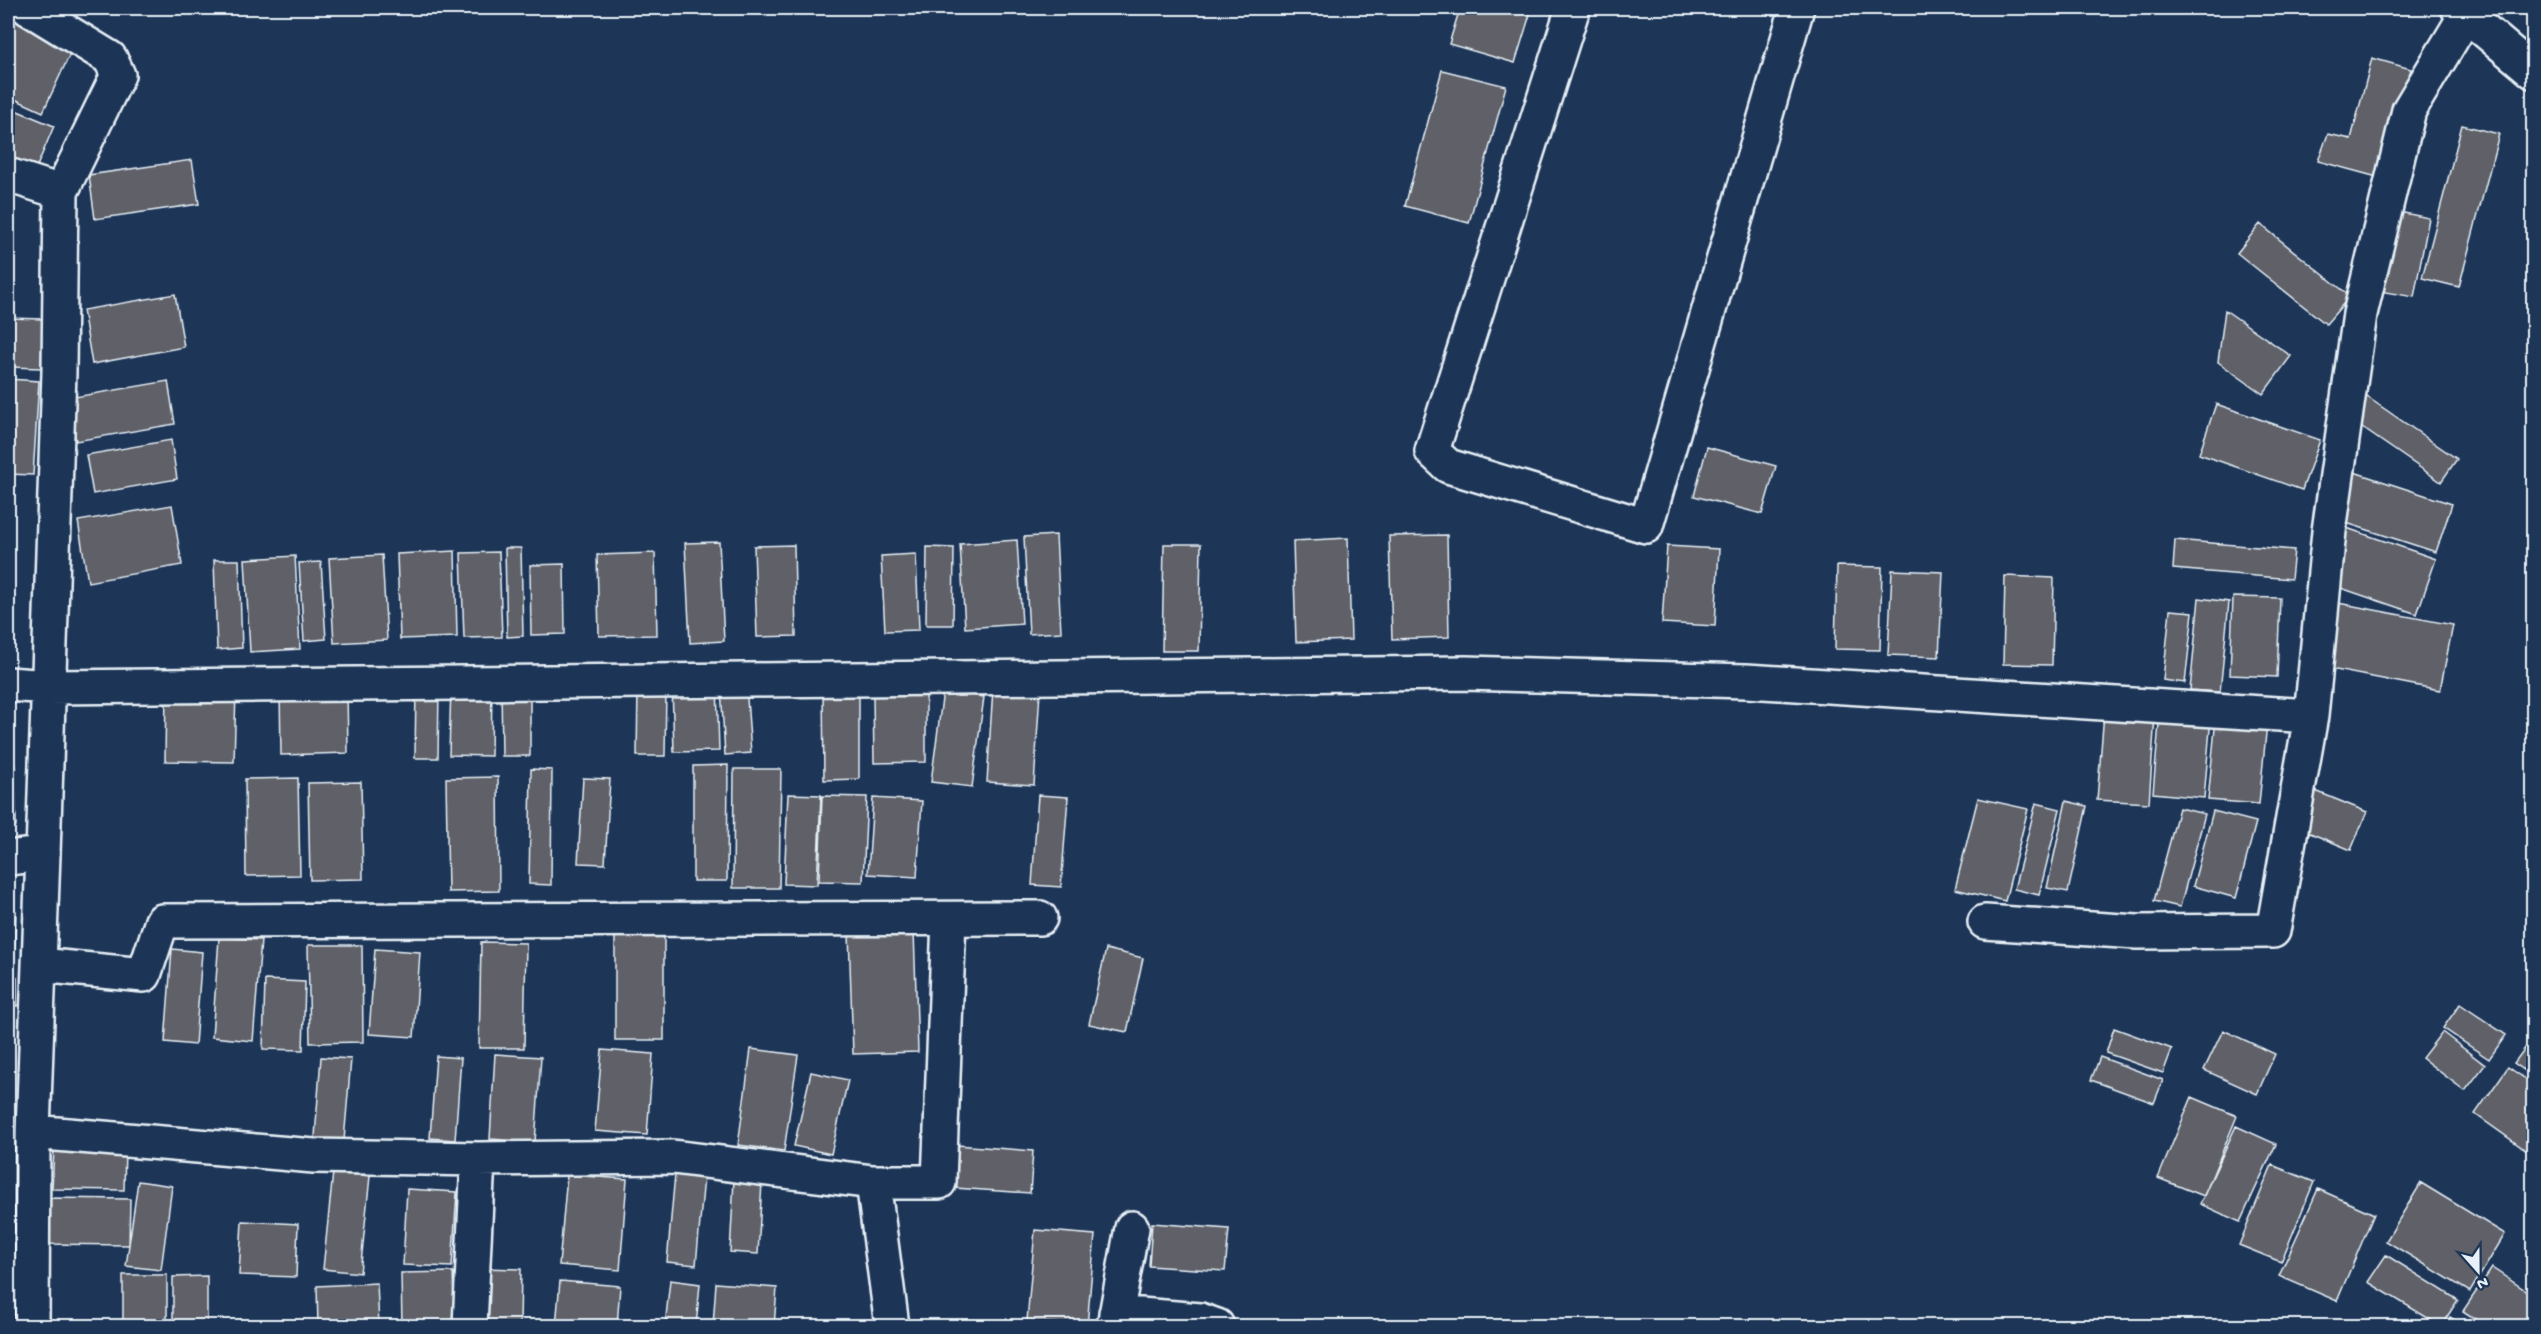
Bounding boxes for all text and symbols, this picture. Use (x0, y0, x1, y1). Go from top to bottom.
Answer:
north arrow (2448, 1241, 2508, 1301)
text: N (2473, 1271, 2490, 1293)

